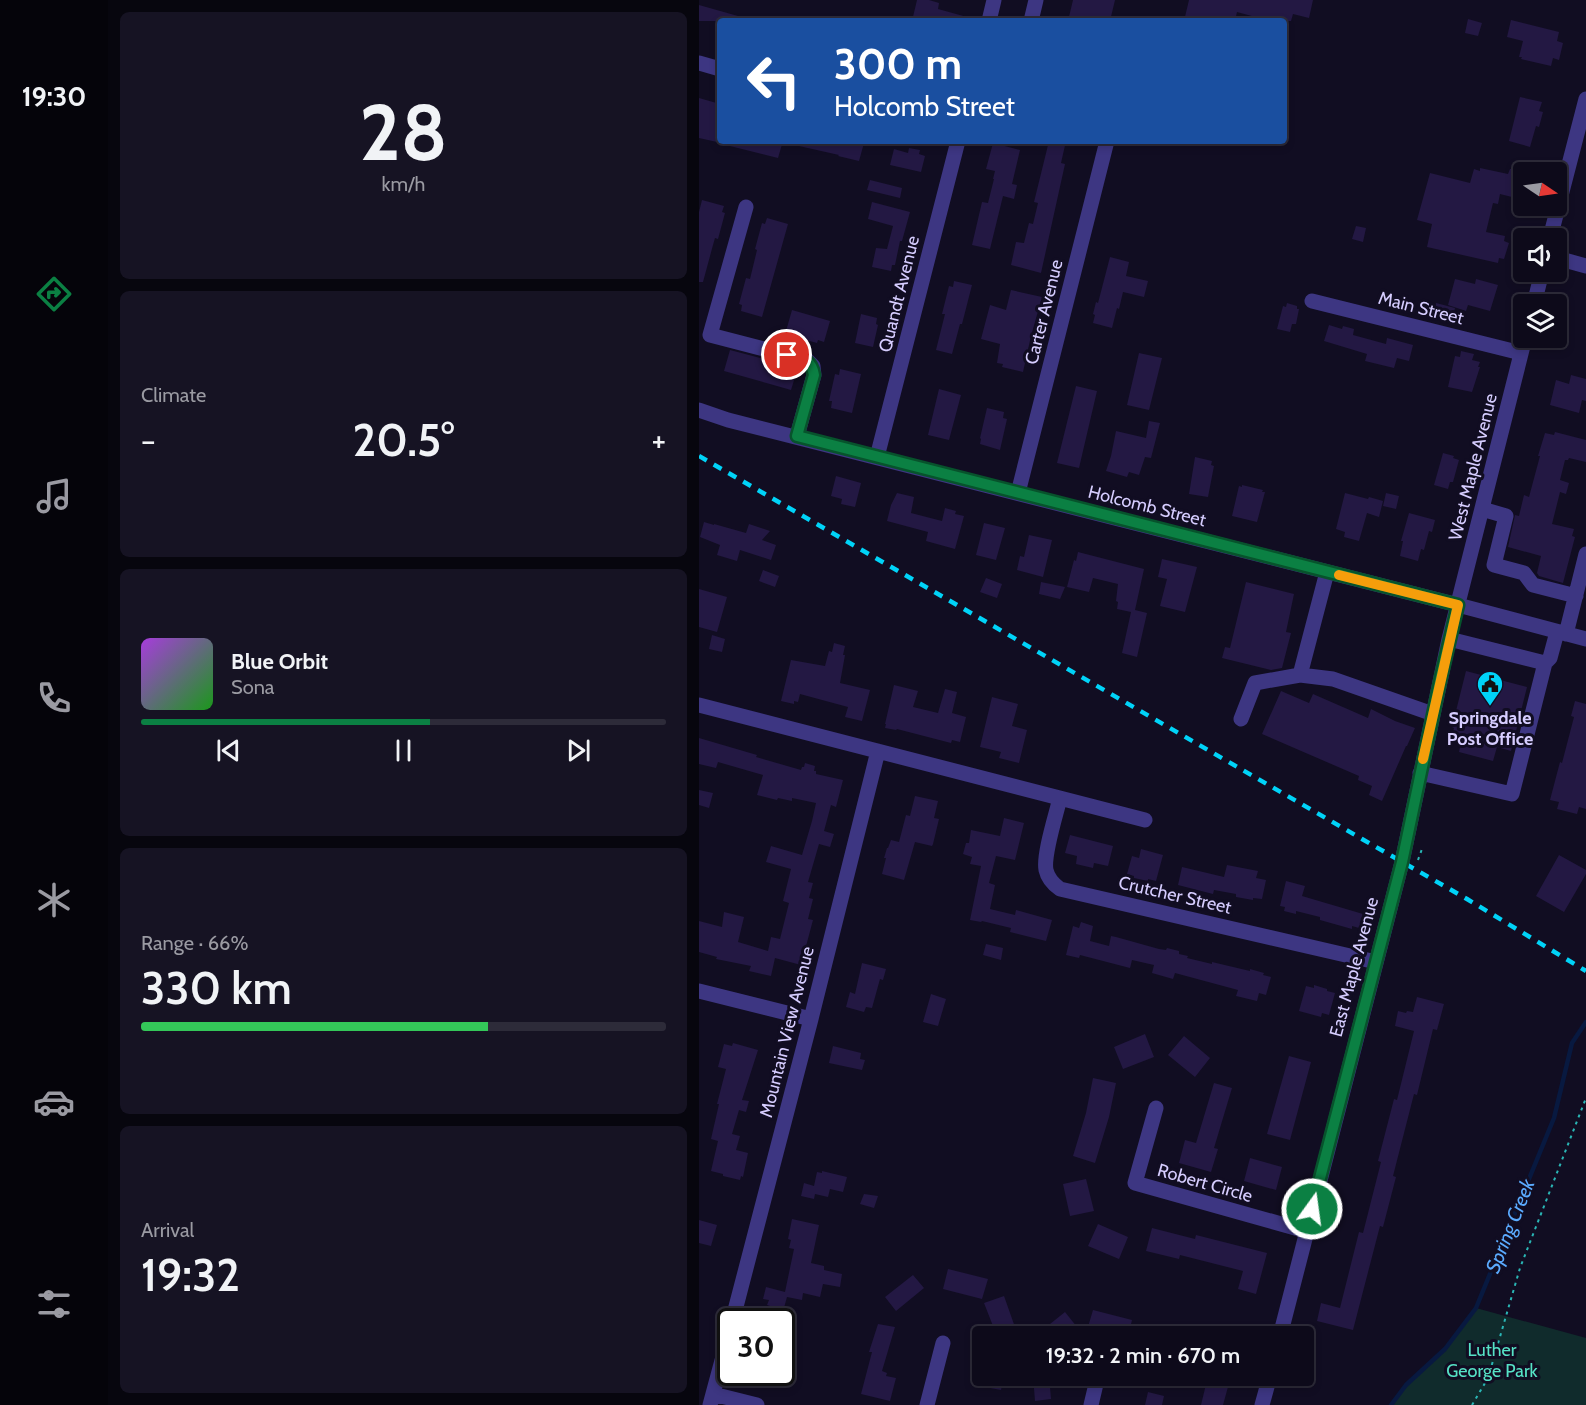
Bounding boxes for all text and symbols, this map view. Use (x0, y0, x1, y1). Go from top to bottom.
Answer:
text: 300 m (834, 38, 962, 90)
icon: left (735, 42, 813, 120)
text: 19:30 (22, 80, 86, 113)
text: 28 (359, 85, 448, 180)
text: Holcomb Street (834, 90, 1015, 123)
north arrow (1513, 162, 1567, 216)
map controls (1513, 162, 1567, 348)
text: km/h (382, 172, 425, 196)
button: sound (1513, 228, 1567, 282)
street label: Quandt Avenue (874, 234, 924, 354)
street label: Carter Avenue (1020, 257, 1068, 367)
icon: directions (33, 273, 75, 315)
street label: Main Street (1376, 287, 1466, 329)
button: layers (1513, 294, 1567, 348)
pin (761, 329, 812, 380)
icon: arrive (770, 338, 803, 371)
text: Climate (141, 383, 206, 407)
street label: West Maple Avenue (1444, 391, 1502, 543)
text: 20.5° (353, 413, 454, 467)
text: − (141, 420, 156, 460)
text: + (651, 420, 666, 460)
icon: music (33, 475, 75, 517)
street label: Holcomb Street (1086, 481, 1208, 531)
text: Blue Orbit (231, 648, 328, 675)
public building icon: Springdale Post Office (1475, 669, 1505, 707)
text: Sona (231, 675, 274, 699)
icon: phone (33, 677, 75, 719)
place label: Springdale Post Office (1447, 707, 1533, 750)
icon: previous (212, 734, 245, 767)
icon: pause (387, 734, 420, 767)
icon: next (562, 734, 595, 767)
street label: Crutcher Street (1116, 871, 1234, 919)
icon: climate (33, 879, 75, 921)
street label: East Maple Avenue (1325, 895, 1383, 1039)
text: Range · 66% (141, 931, 248, 955)
street label: Mountain View Avenue (755, 944, 819, 1120)
text: 330 km (141, 961, 292, 1015)
icon: car (33, 1081, 75, 1123)
street label: Robert Circle (1155, 1159, 1255, 1207)
water label: Spring Creek (1480, 1174, 1540, 1276)
position arrow (1280, 1177, 1344, 1241)
text: Arrival (141, 1218, 194, 1242)
text: 19:32 (141, 1248, 240, 1302)
icon: filters (33, 1283, 75, 1325)
speed limit sign: 30 (717, 1308, 795, 1386)
park label: Luther George Park (1446, 1339, 1539, 1382)
text: 19:32 · 2 min · 670 m (1046, 1342, 1240, 1369)

